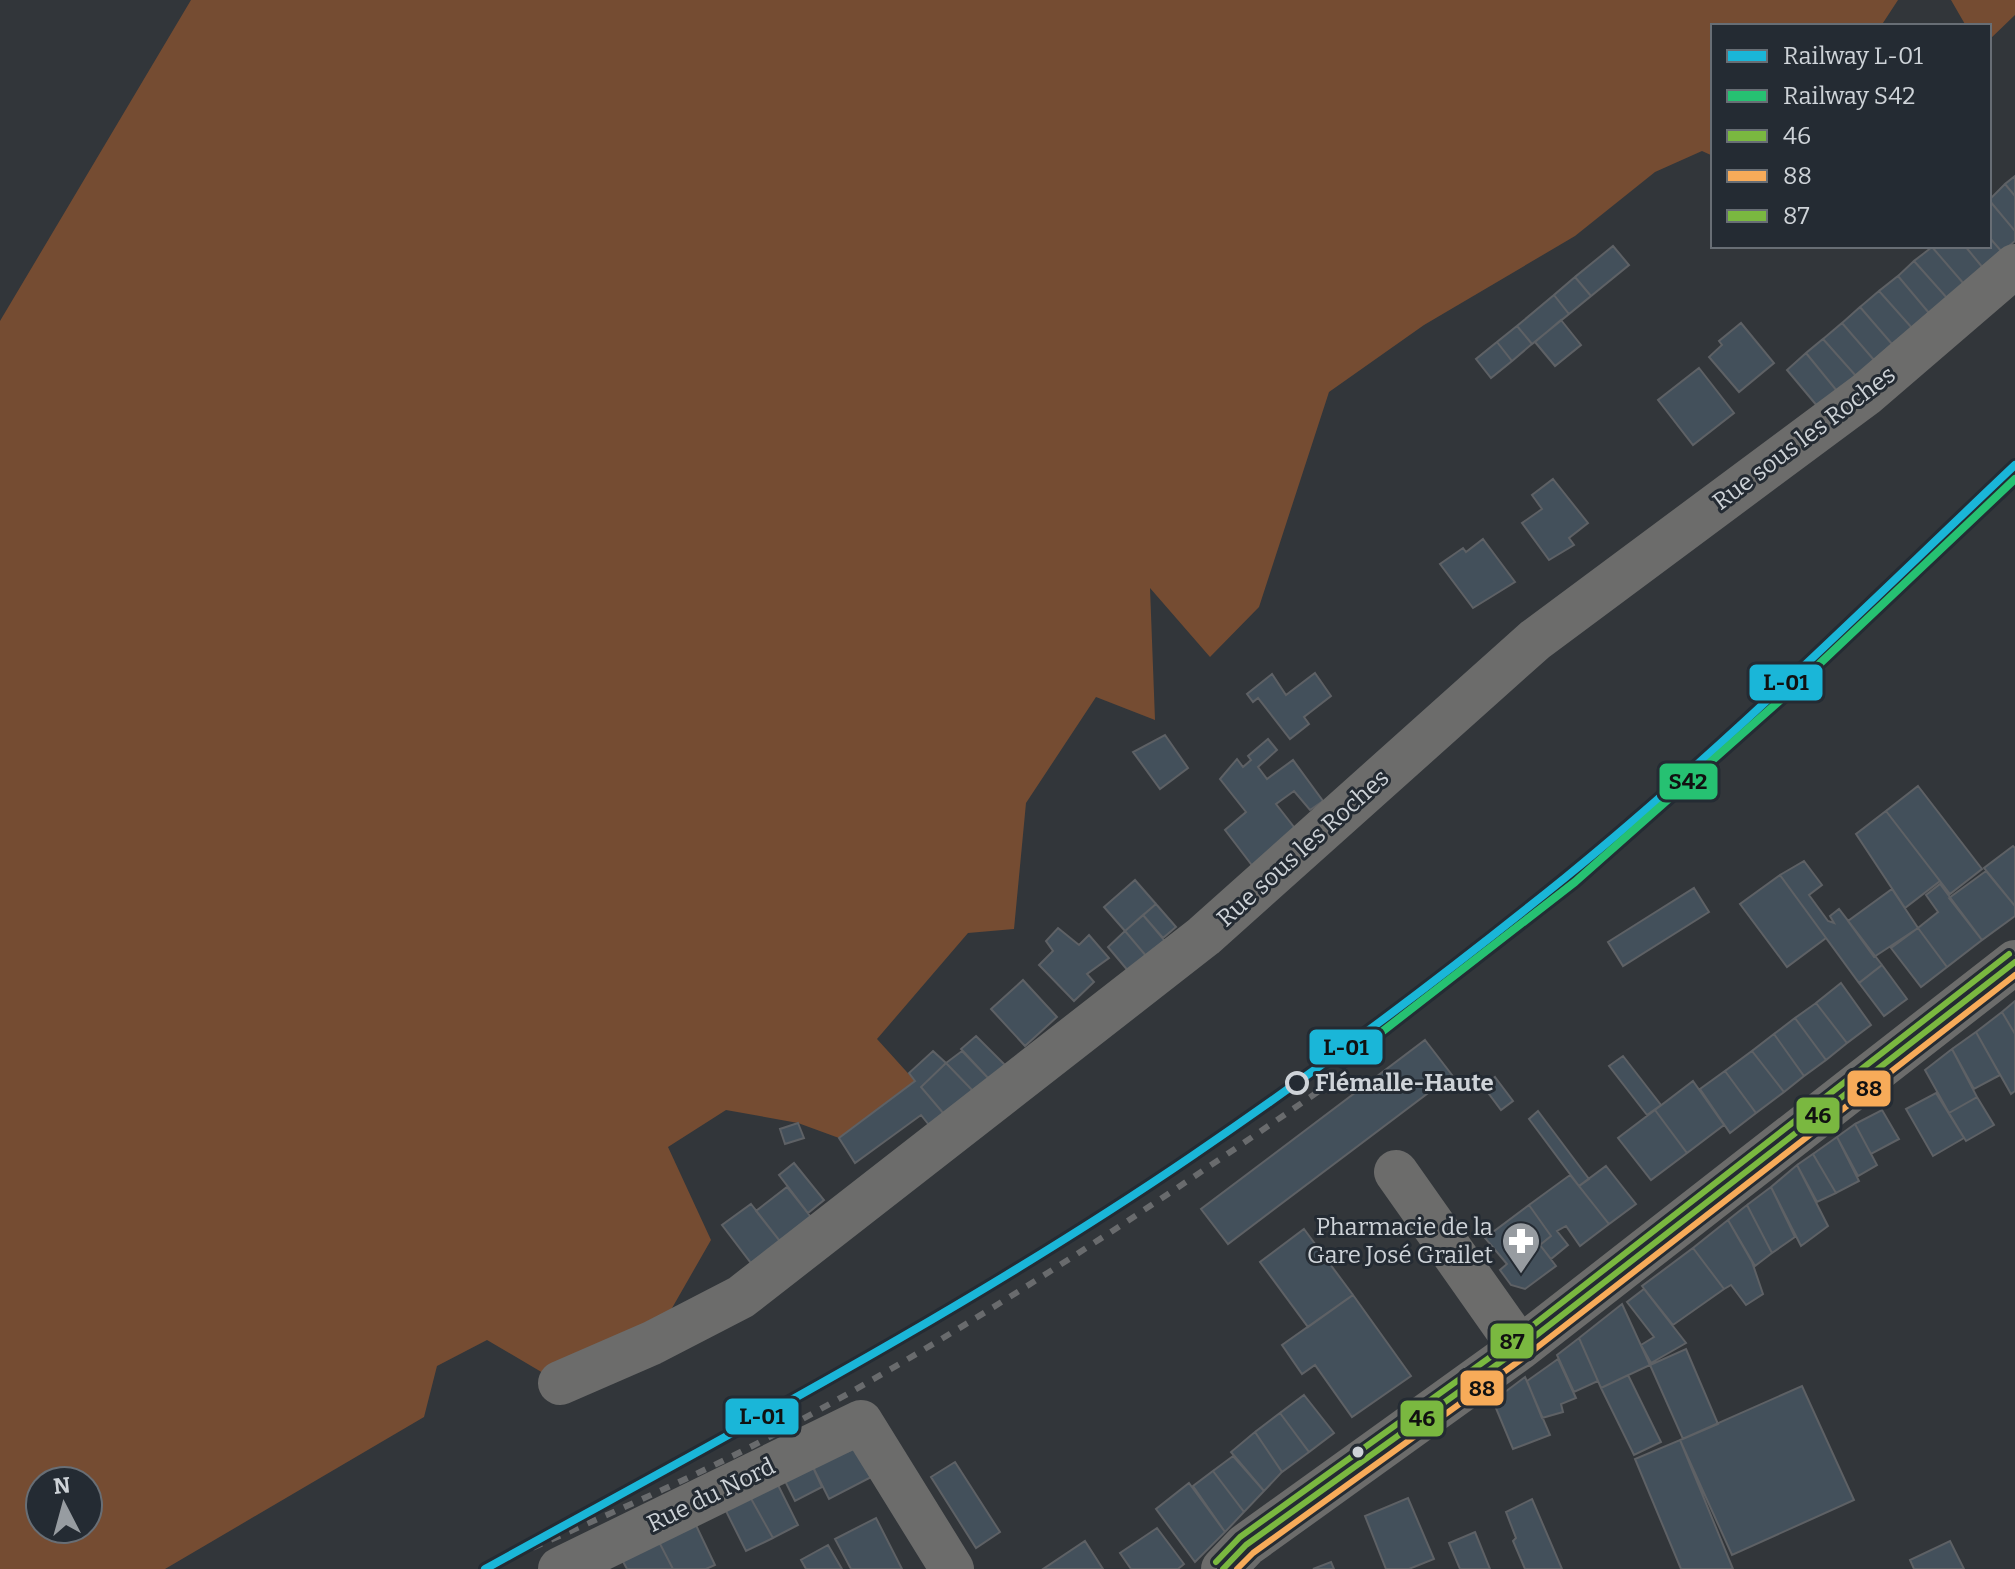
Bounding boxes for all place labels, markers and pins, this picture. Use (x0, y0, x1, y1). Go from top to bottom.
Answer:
place label: Flémalle-Haute (1315, 1069, 1494, 1097)
marker: Flémalle-Haute (1286, 1072, 1308, 1094)
place label: Pharmacie de la Gare José Grailet (1307, 1213, 1493, 1269)
pharmacy icon: Pharmacie de la Gare José Grailet (1500, 1220, 1542, 1275)
unlabelled marker (1350, 1444, 1366, 1460)

